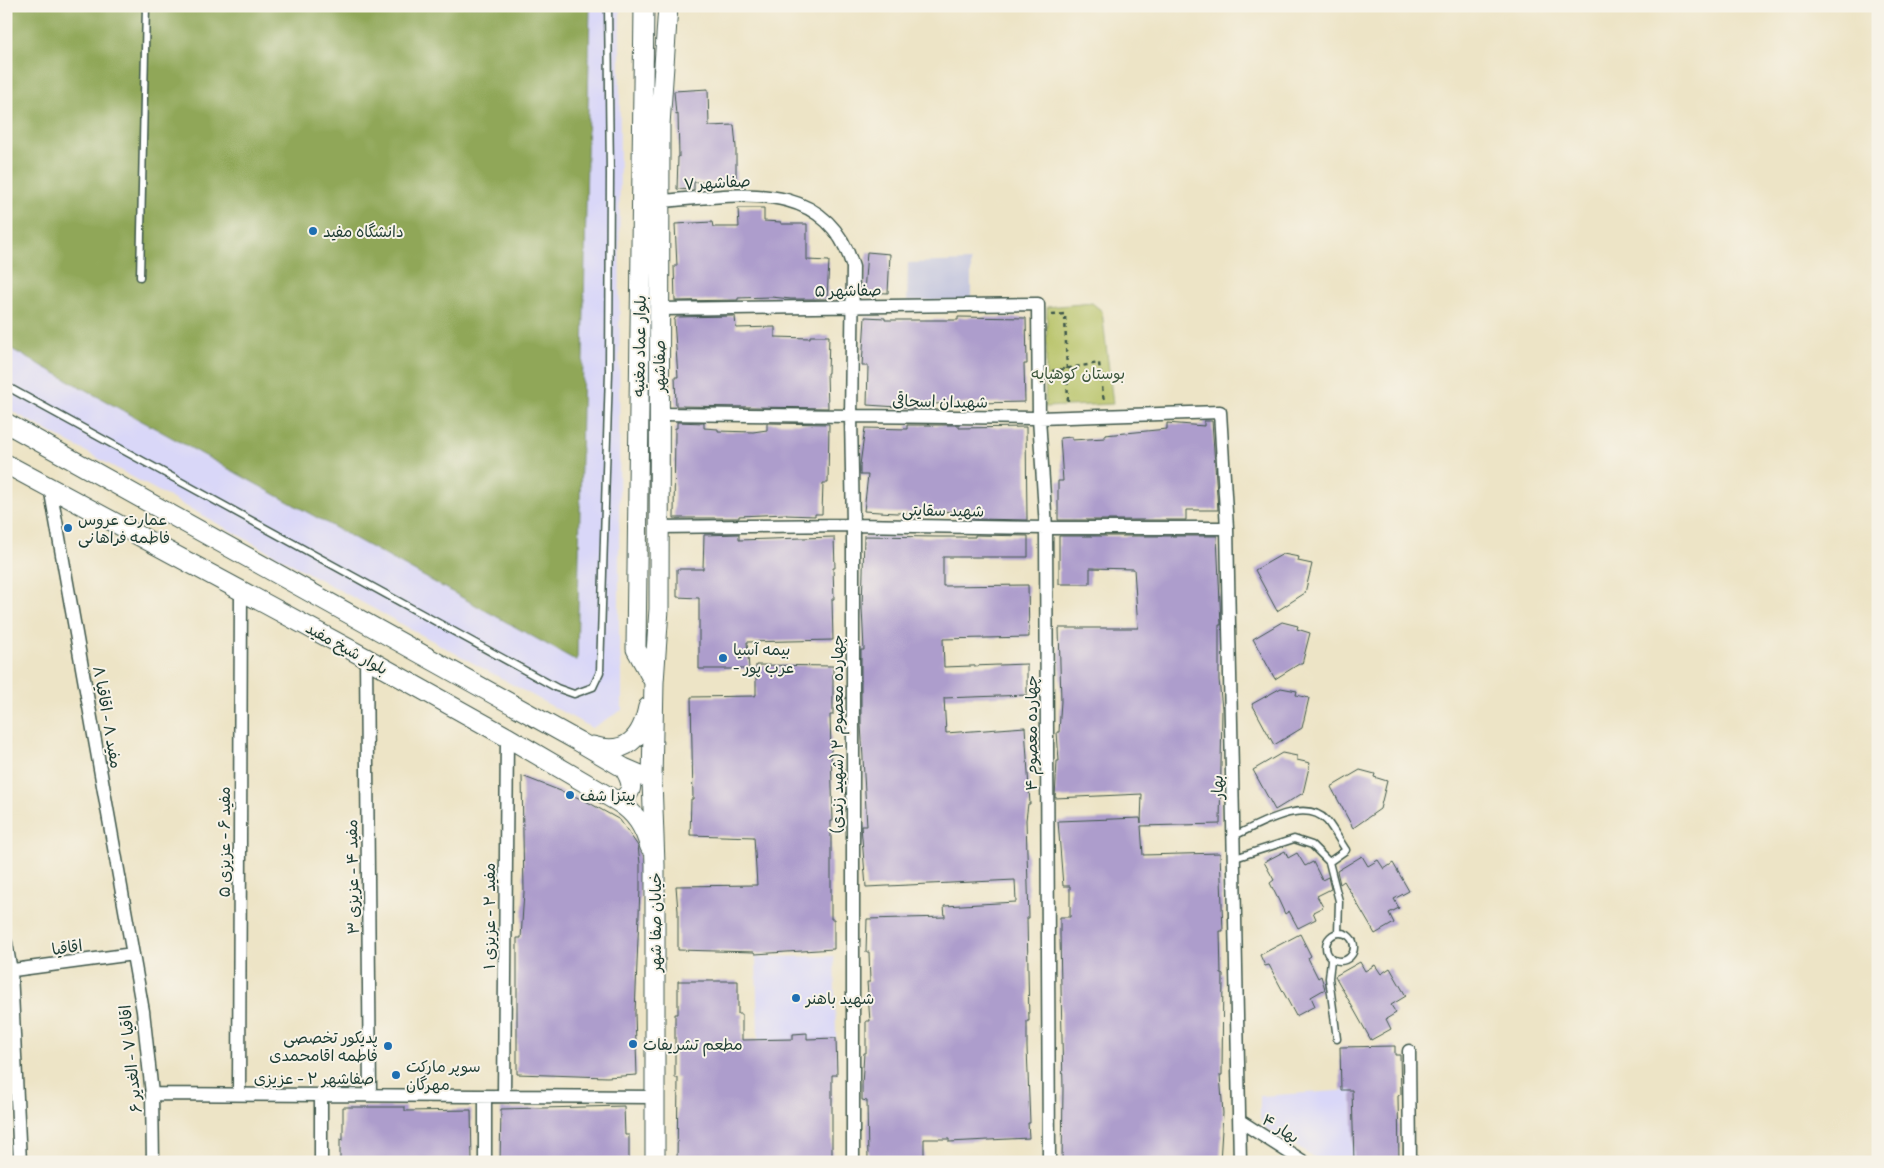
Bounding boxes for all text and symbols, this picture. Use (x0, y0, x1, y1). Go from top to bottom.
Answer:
street label: صفاشهر ۷ (683, 169, 751, 195)
place label: دانشگاه مفید (323, 220, 404, 242)
marker: دانشگاه مفید (307, 225, 319, 237)
street label: صفاشهر ۵ (814, 278, 882, 302)
street label: بلوار عماد مغنیه (627, 295, 651, 397)
street label: صفاشهر (648, 340, 670, 394)
park label: بوستان کوهپایه (1031, 362, 1125, 384)
street label: شهیدان اسحاقی (892, 389, 988, 413)
street label: شهید سقایتی (902, 498, 984, 522)
place label: عمارت عروس فاطمه فراهانی (78, 508, 170, 548)
marker: عمارت عروس فاطمه فراهانی (62, 522, 74, 534)
street label: بلوار شیخ مفید (302, 616, 392, 680)
street label: چهارده معصوم ۲ (شهید زندی) (826, 634, 850, 834)
place label: بیمه آسیا - عرب پور (733, 638, 794, 678)
marker: بیمه آسیا - عرب پور (717, 652, 729, 664)
street label: مفید ۸ - اقاقیا ۸ (88, 664, 128, 770)
street label: چهارده معصوم ۴ (1020, 675, 1044, 791)
street label: بهار (1206, 775, 1228, 801)
place label: پیتزا شف (580, 784, 636, 806)
street label: مفید ۶ - عزیزی ۵ (213, 787, 235, 897)
marker: پیتزا شف (564, 789, 576, 801)
street label: مفید ۴ - عزیزی ۳ (340, 819, 364, 935)
street label: مفید ۲ - عزیزی ۱ (478, 863, 500, 969)
street label: خیابان صفا شهر (644, 872, 666, 974)
street label: اقاقیا (50, 934, 84, 960)
place label: شهید باهنر (804, 987, 874, 1009)
marker: شهید باهنر (790, 992, 802, 1004)
street label: اقاقیا ۷ - الغدیر ۶ (113, 1004, 147, 1114)
place label: پدیکور تخصصی فاطمه اقامحمدی (269, 1026, 378, 1066)
place label: مطعم تشريفات (643, 1033, 743, 1057)
marker: مطعم تشريفات (627, 1038, 639, 1050)
marker: پدیکور تخصصی فاطمه اقامحمدی (382, 1040, 394, 1052)
place label: سوپر مارکت مهرگان (406, 1055, 481, 1095)
street label: صفاشهر ۲ - عزیزی (254, 1067, 374, 1089)
marker: سوپر مارکت مهرگان (390, 1069, 402, 1081)
street label: بهار ۴ (1258, 1108, 1304, 1148)

